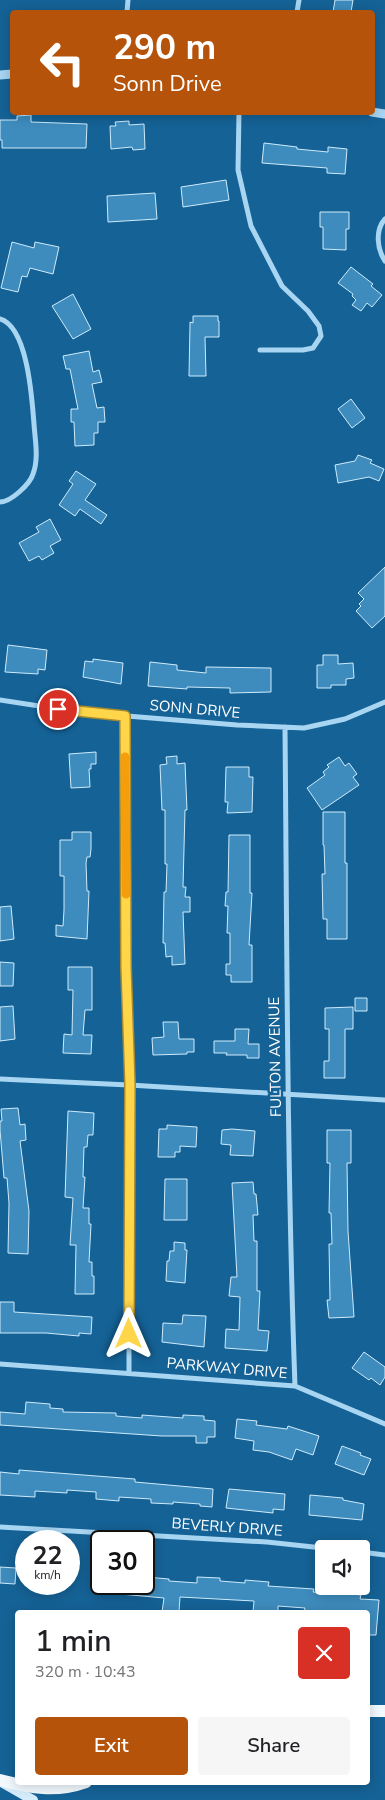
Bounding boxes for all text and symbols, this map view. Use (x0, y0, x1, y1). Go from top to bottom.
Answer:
text: 290 m (113, 24, 216, 71)
icon: left (30, 30, 95, 95)
text: Sonn Drive (113, 69, 222, 99)
pin (37, 688, 79, 730)
icon: arrive (44, 695, 72, 723)
street label: SONN DRIVE (149, 695, 241, 723)
street label: FULTON AVENUE (264, 997, 286, 1117)
position arrow (102, 1307, 154, 1359)
street label: PARKWAY DRIVE (166, 1353, 288, 1383)
street label: BEVERLY DRIVE (171, 1513, 283, 1541)
speed limit sign: 30 (90, 1530, 155, 1595)
text: 22 (32, 1539, 63, 1573)
map controls (315, 1540, 370, 1595)
button: sound (315, 1540, 370, 1595)
text: km/h (34, 1567, 61, 1583)
text: 1 min (35, 1621, 111, 1662)
button: close (298, 1627, 350, 1679)
text: 320 m · 10:43 (35, 1661, 136, 1683)
button: Exit (35, 1717, 188, 1775)
button: Share (198, 1717, 350, 1775)

